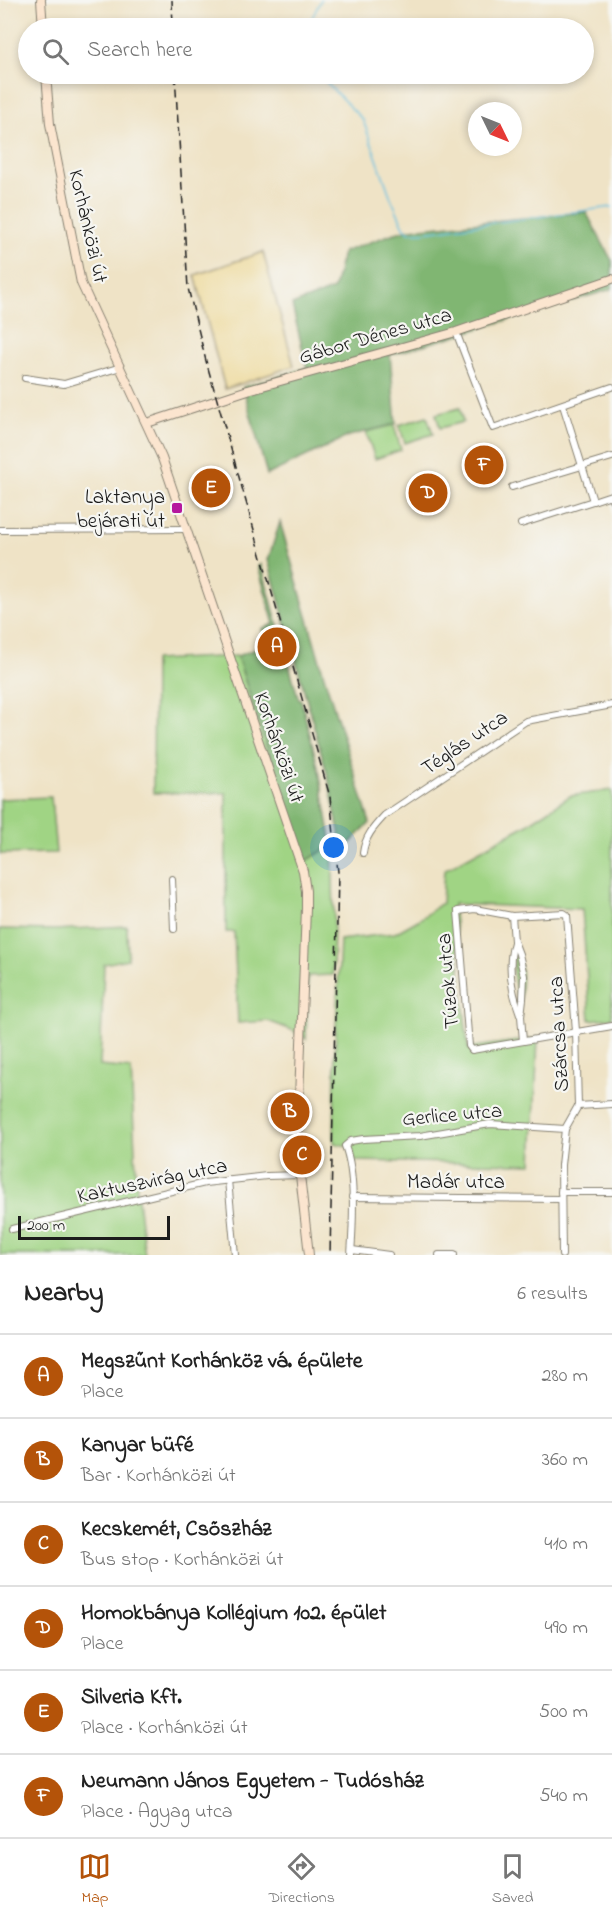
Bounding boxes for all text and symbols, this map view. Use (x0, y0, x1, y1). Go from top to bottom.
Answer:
search box (18, 18, 594, 84)
icon: search (39, 35, 72, 68)
text: Search here (87, 35, 192, 67)
north arrow (468, 102, 522, 156)
street label: Korhánközi út (59, 167, 115, 286)
street label: Gábor Dénes utca (296, 301, 456, 373)
pin: F (464, 442, 504, 488)
pin: E (192, 466, 230, 510)
pin: D (408, 470, 448, 516)
place label: Laktanya bejárati út (77, 483, 165, 537)
marker: Laktanya bejárati út (170, 501, 184, 515)
pin: A (258, 624, 296, 670)
street label: Korhánközi út (245, 688, 311, 807)
street label: Téglás utca (416, 704, 516, 785)
your location (319, 833, 348, 862)
street label: Túzok utca (430, 932, 468, 1030)
street label: Szárcsa utca (542, 975, 578, 1092)
pin: B (270, 1090, 310, 1134)
street label: Gerlice utca (401, 1097, 503, 1135)
pin: C (282, 1132, 322, 1178)
street label: Kaktuszvirág utca (75, 1151, 231, 1214)
street label: Madár utca (407, 1168, 505, 1198)
scale bar (18, 1213, 170, 1240)
text: 200 m (27, 1214, 65, 1238)
text: Nearby (24, 1275, 103, 1313)
text: 6 results (517, 1280, 588, 1309)
text: Megszűnt Korhánköz vá. épülete (81, 1346, 363, 1378)
text: A (37, 1362, 50, 1391)
text: 280 m (541, 1362, 588, 1391)
text: Place (81, 1378, 123, 1407)
text: Kanyar büfé (81, 1430, 194, 1462)
text: B (37, 1446, 50, 1475)
text: 360 m (542, 1446, 588, 1475)
text: Bar · Korhánközi út (81, 1462, 236, 1491)
text: Kecskemét, Csőszház (81, 1514, 272, 1546)
text: C (38, 1530, 49, 1559)
text: 410 m (544, 1530, 588, 1559)
text: Bus stop · Korhánközi út (81, 1546, 283, 1575)
text: Homokbánya Kollégium 102. épület (81, 1598, 386, 1630)
text: D (36, 1614, 51, 1643)
text: 490 m (545, 1614, 588, 1643)
text: Place (81, 1630, 123, 1659)
text: Silveria Kft. (81, 1682, 182, 1714)
text: E (37, 1698, 50, 1727)
text: 500 m (539, 1698, 588, 1727)
text: Place · Korhánközi út (81, 1714, 248, 1743)
text: Neumann János Egyetem - Tudósház (81, 1766, 424, 1798)
text: F (37, 1782, 50, 1811)
text: 540 m (539, 1782, 588, 1811)
text: Place · Agyag utca (81, 1798, 233, 1827)
tab: Map (78, 1850, 111, 1910)
tab: Directions (268, 1850, 335, 1910)
tab: Saved (492, 1850, 534, 1910)

